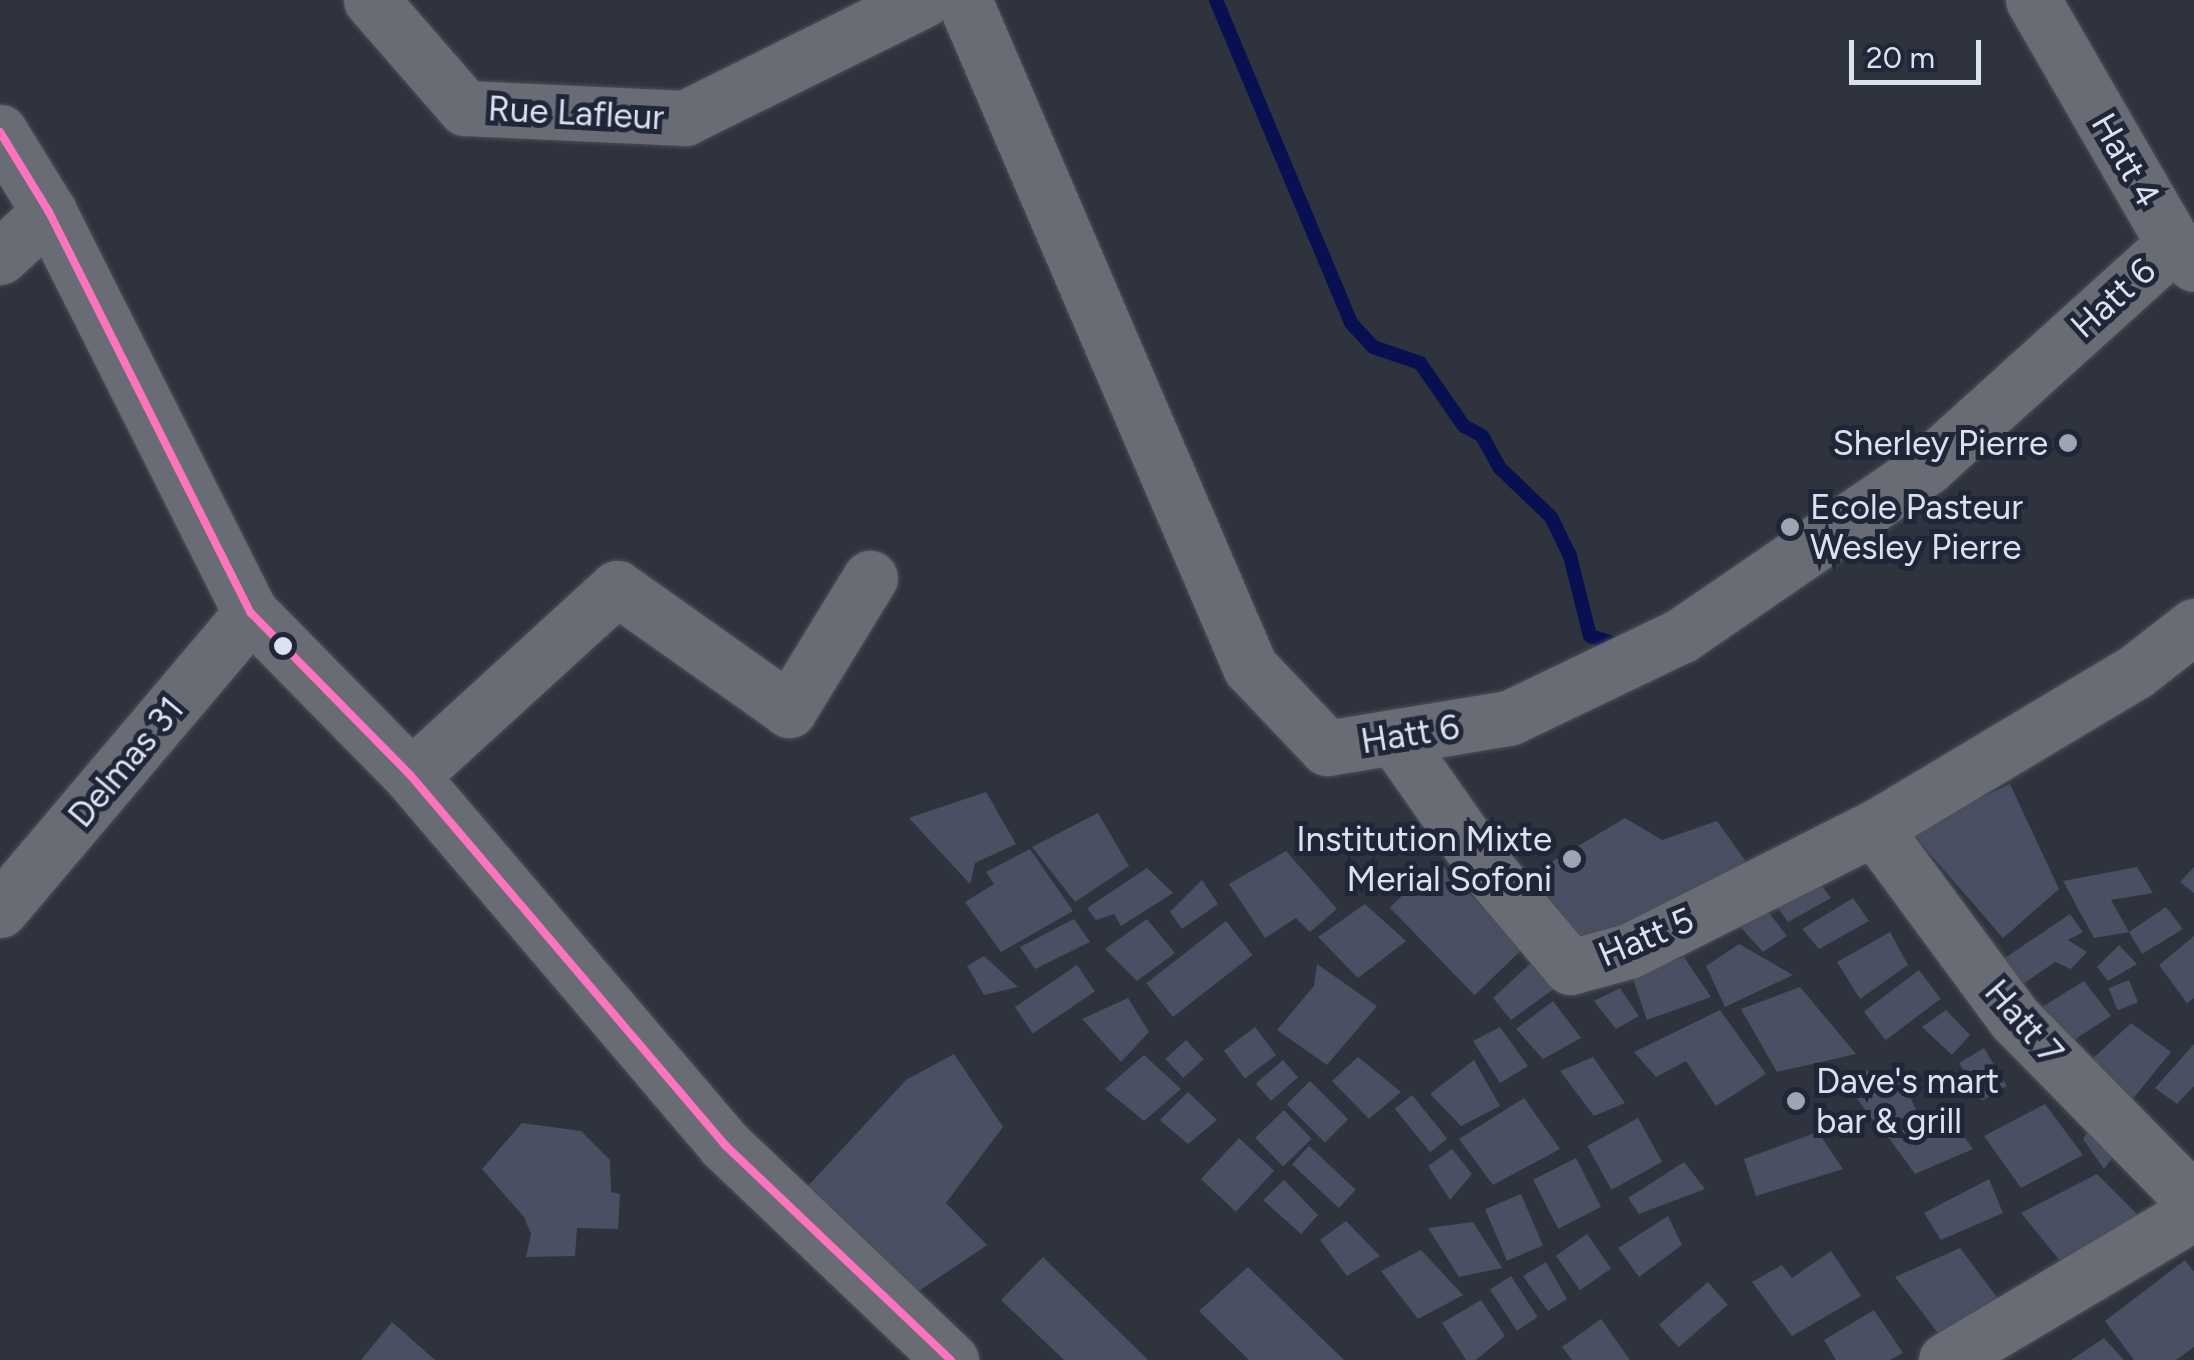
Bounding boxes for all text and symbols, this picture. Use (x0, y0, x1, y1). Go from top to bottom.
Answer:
scale bar (1854, 20, 1986, 82)
text: 20 m (1866, 39, 1935, 76)
street label: Rue Lafleur (487, 87, 665, 139)
street label: Hatt 4 (2083, 106, 2169, 214)
street label: Hatt 6 (2062, 249, 2164, 347)
place label: Sherley Pierre (1832, 422, 2048, 464)
marker: Sherley Pierre (2057, 432, 2079, 454)
place label: Ecole Pasteur Wesley Pierre (1810, 486, 2023, 568)
marker: Ecole Pasteur Wesley Pierre (1779, 516, 1801, 538)
unlabelled marker (273, 636, 293, 656)
street label: Delmas 31 (59, 688, 193, 836)
street label: Hatt 6 (1358, 706, 1462, 762)
place label: Institution Mixte Merial Sofoni (1296, 818, 1552, 900)
marker: Institution Mixte Merial Sofoni (1561, 848, 1583, 870)
street label: Hatt 5 (1592, 898, 1700, 976)
street label: Hatt 7 (1976, 971, 2072, 1073)
place label: Dave's mart bar & grill (1816, 1060, 1999, 1142)
marker: Dave's mart bar & grill (1785, 1090, 1807, 1112)

